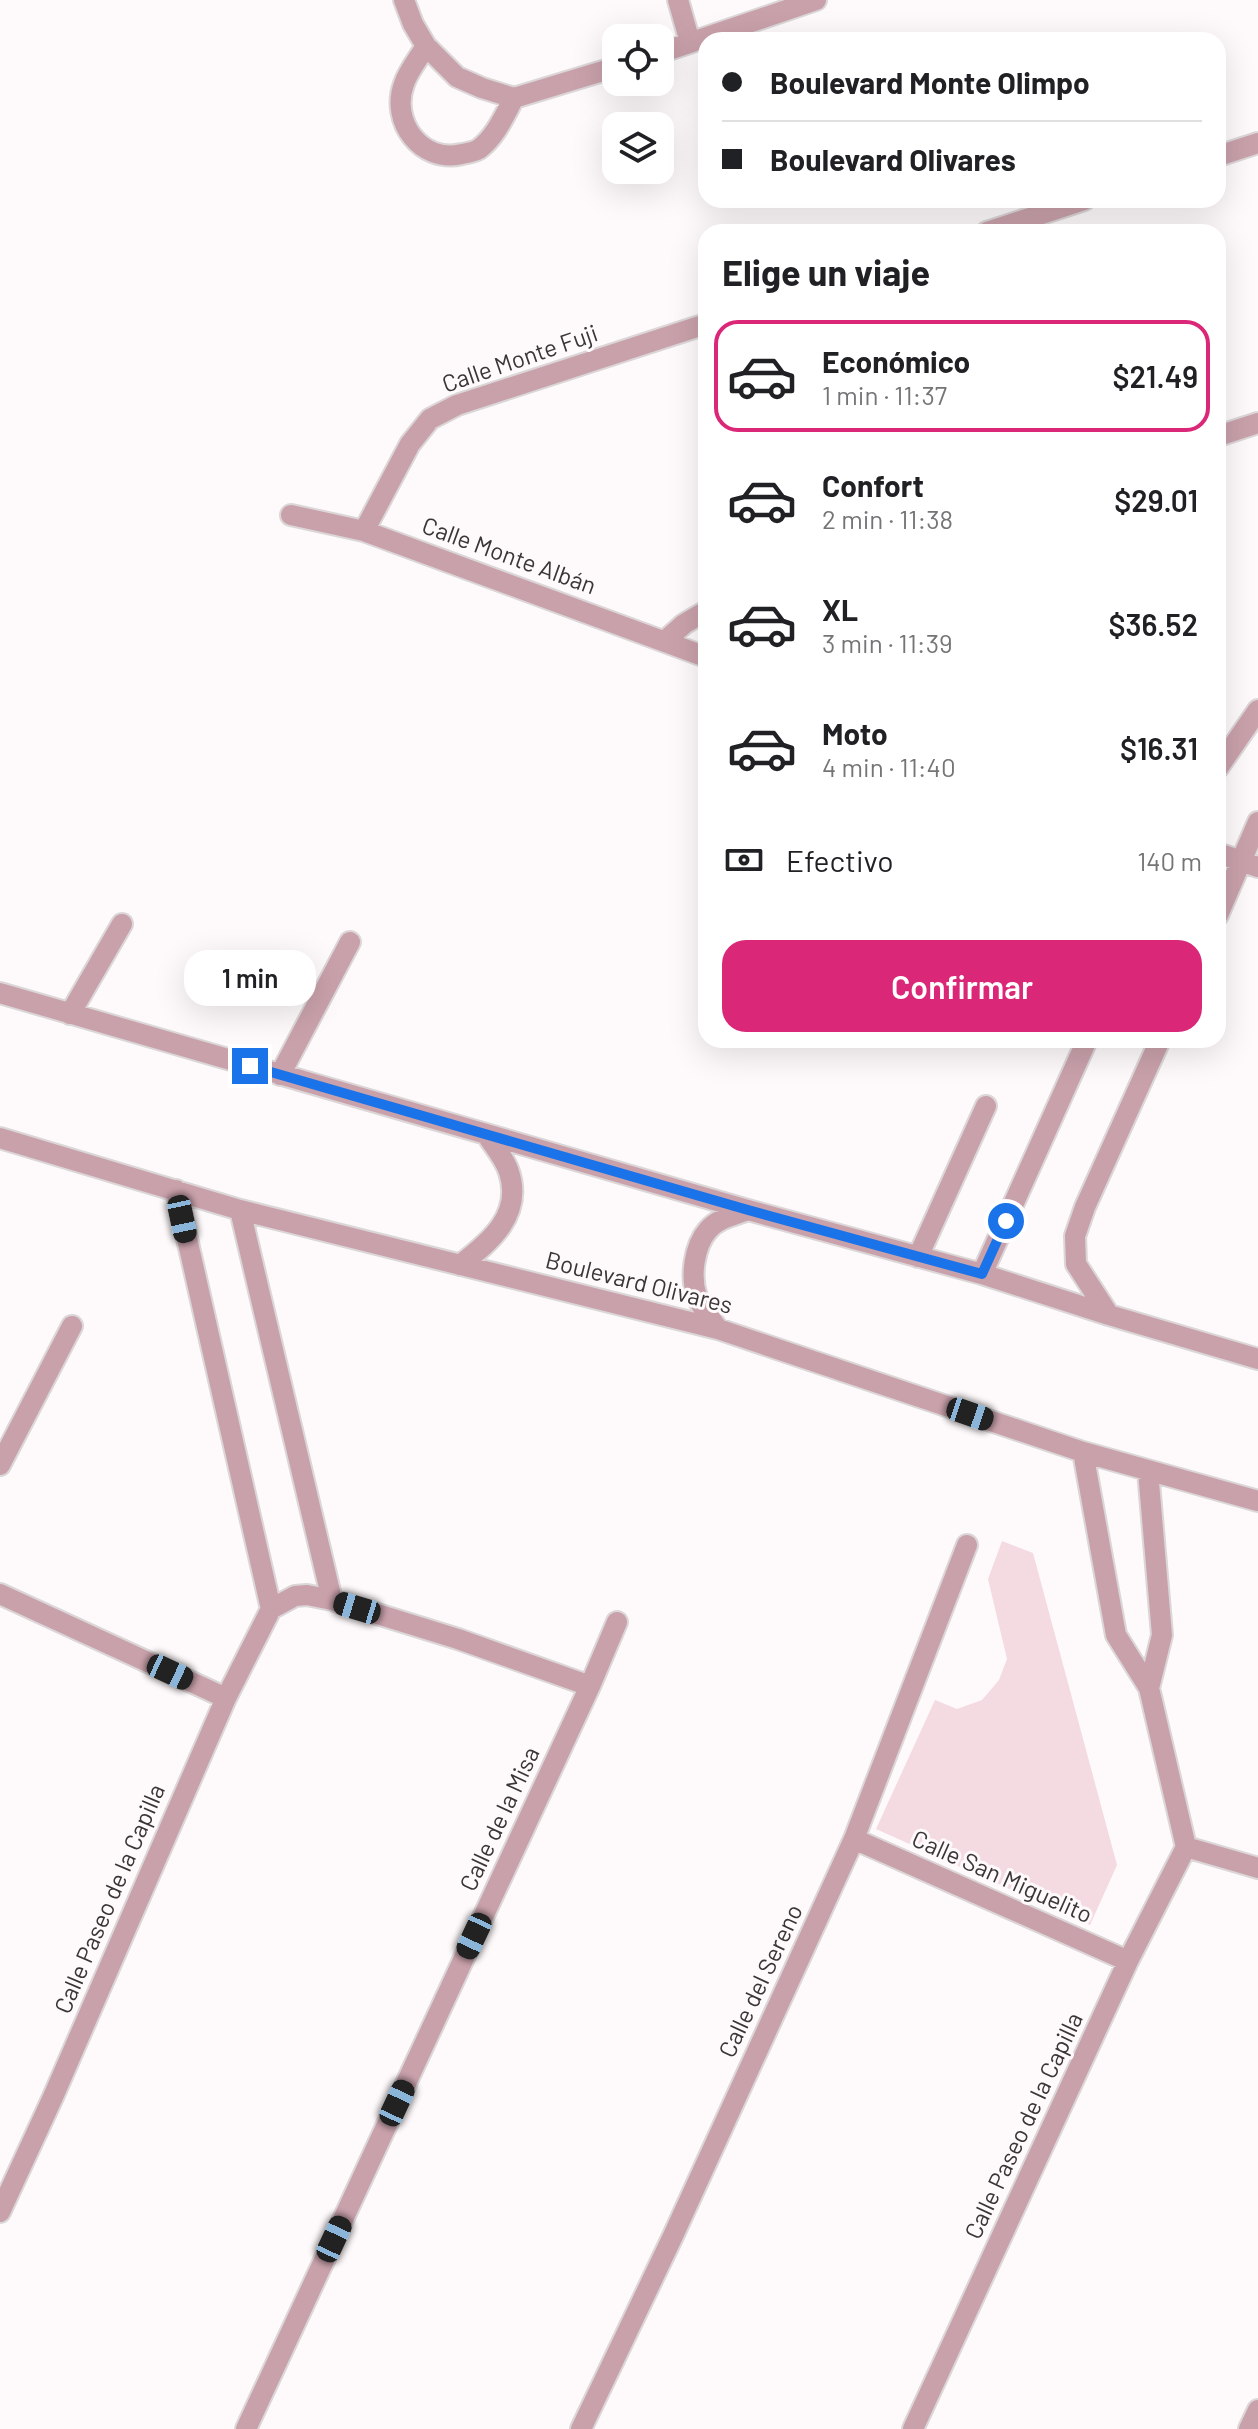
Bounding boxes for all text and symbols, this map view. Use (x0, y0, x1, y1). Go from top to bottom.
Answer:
map controls (602, 24, 674, 184)
button: locate (602, 24, 674, 96)
text: Boulevard Monte Olimpo (770, 64, 1090, 100)
button: layers (602, 112, 674, 184)
text: Boulevard Olivares (770, 141, 1016, 177)
text: Elige un viaje (722, 250, 930, 293)
street label: Calle Monte Fuji (438, 317, 601, 398)
icon: car (726, 340, 798, 412)
text: Económico (822, 343, 970, 379)
text: $21.49 (1113, 358, 1198, 394)
text: 1 min · 11:37 (822, 379, 947, 410)
icon: car (726, 464, 798, 536)
text: Confort (822, 467, 924, 503)
text: $29.01 (1114, 482, 1198, 518)
text: 2 min · 11:38 (822, 503, 953, 534)
street label: Calle Monte Albán (419, 510, 600, 599)
icon: car (726, 588, 798, 660)
text: XL (822, 591, 858, 627)
text: $36.52 (1109, 606, 1198, 642)
text: 3 min · 11:39 (822, 627, 953, 658)
icon: car (726, 712, 798, 784)
text: Moto (822, 715, 888, 751)
text: $16.31 (1120, 730, 1198, 766)
text: 4 min · 11:40 (822, 751, 956, 782)
icon: cash (722, 838, 766, 882)
text: Efectivo (786, 842, 894, 878)
text: 140 m (1137, 845, 1202, 876)
button: Confirmar (722, 940, 1202, 1032)
callout: 1 min (184, 950, 316, 1006)
text: 1 min (222, 962, 278, 993)
route end (232, 1048, 268, 1084)
car (165, 1193, 199, 1245)
route start (988, 1203, 1024, 1239)
street label: Boulevard Olivares (543, 1244, 736, 1319)
car (943, 1395, 997, 1433)
car (331, 1590, 383, 1626)
car (143, 1651, 197, 1693)
street label: Calle de la Misa (453, 1742, 545, 1895)
street label: Calle Paseo de la Capilla (47, 1779, 170, 2018)
street label: Calle San Miguelito (908, 1823, 1097, 1928)
street label: Calle del Sereno (712, 1899, 808, 2062)
car (453, 1909, 495, 1963)
street label: Calle Paseo de la Capilla (957, 2008, 1088, 2243)
car (376, 2076, 418, 2130)
car (313, 2212, 355, 2266)

